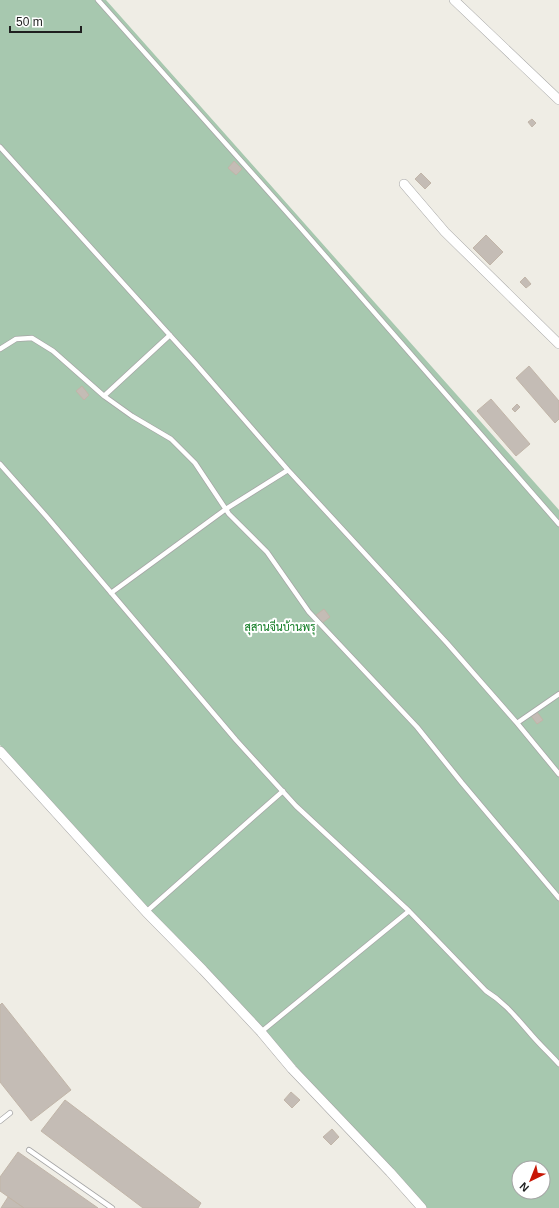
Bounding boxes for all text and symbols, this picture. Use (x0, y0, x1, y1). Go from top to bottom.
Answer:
scale bar (10, 8, 81, 34)
text: 50 m (16, 15, 43, 29)
park label: สุสานจีนบ้านพรุ (245, 619, 315, 636)
north arrow (511, 1160, 551, 1200)
text: N (517, 1180, 531, 1194)

